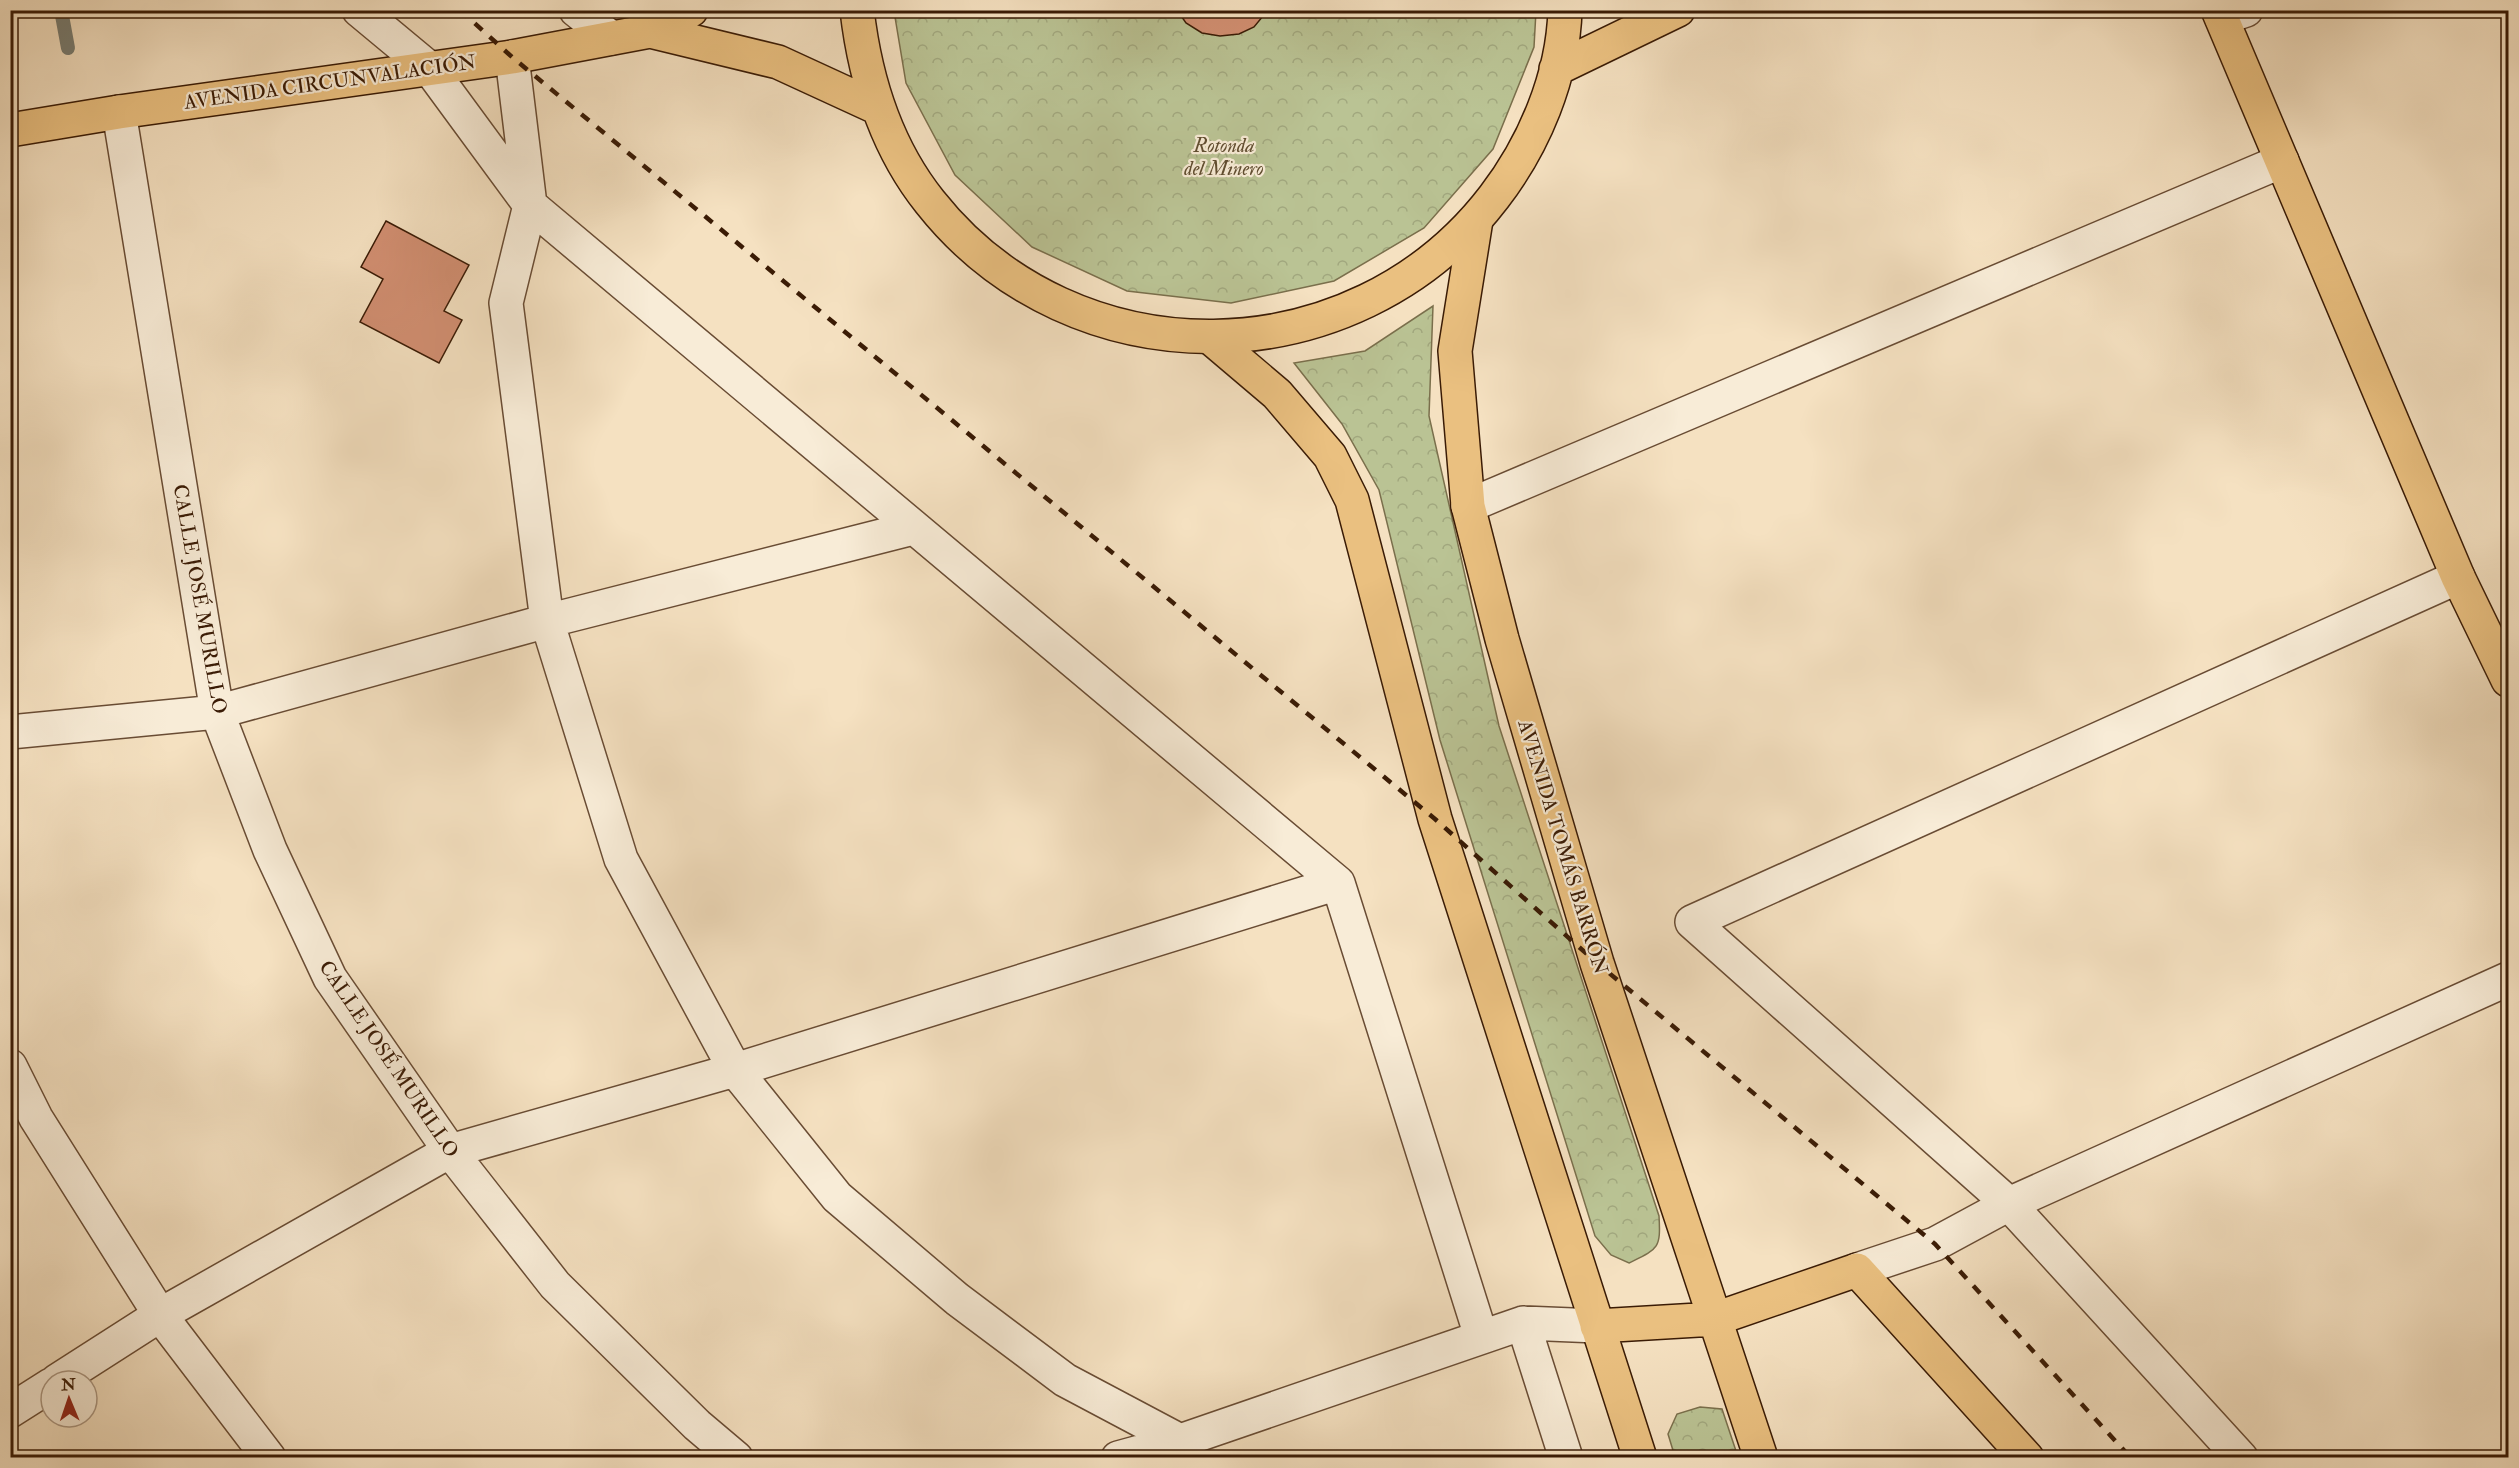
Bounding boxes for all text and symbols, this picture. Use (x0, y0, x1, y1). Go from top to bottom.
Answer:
street label: AVENIDA CIRCUNVALACIÓN (181, 48, 478, 115)
park label: Rotonda del Minero (1183, 133, 1264, 181)
street label: CALLE JOSÉ MURILLO (167, 482, 233, 716)
street label: AVENIDA TOMÁS BARRÓN (1512, 715, 1615, 977)
street label: CALLE JOSÉ MURILLO (314, 955, 465, 1162)
north arrow (39, 1369, 99, 1429)
text: N (60, 1375, 77, 1395)

